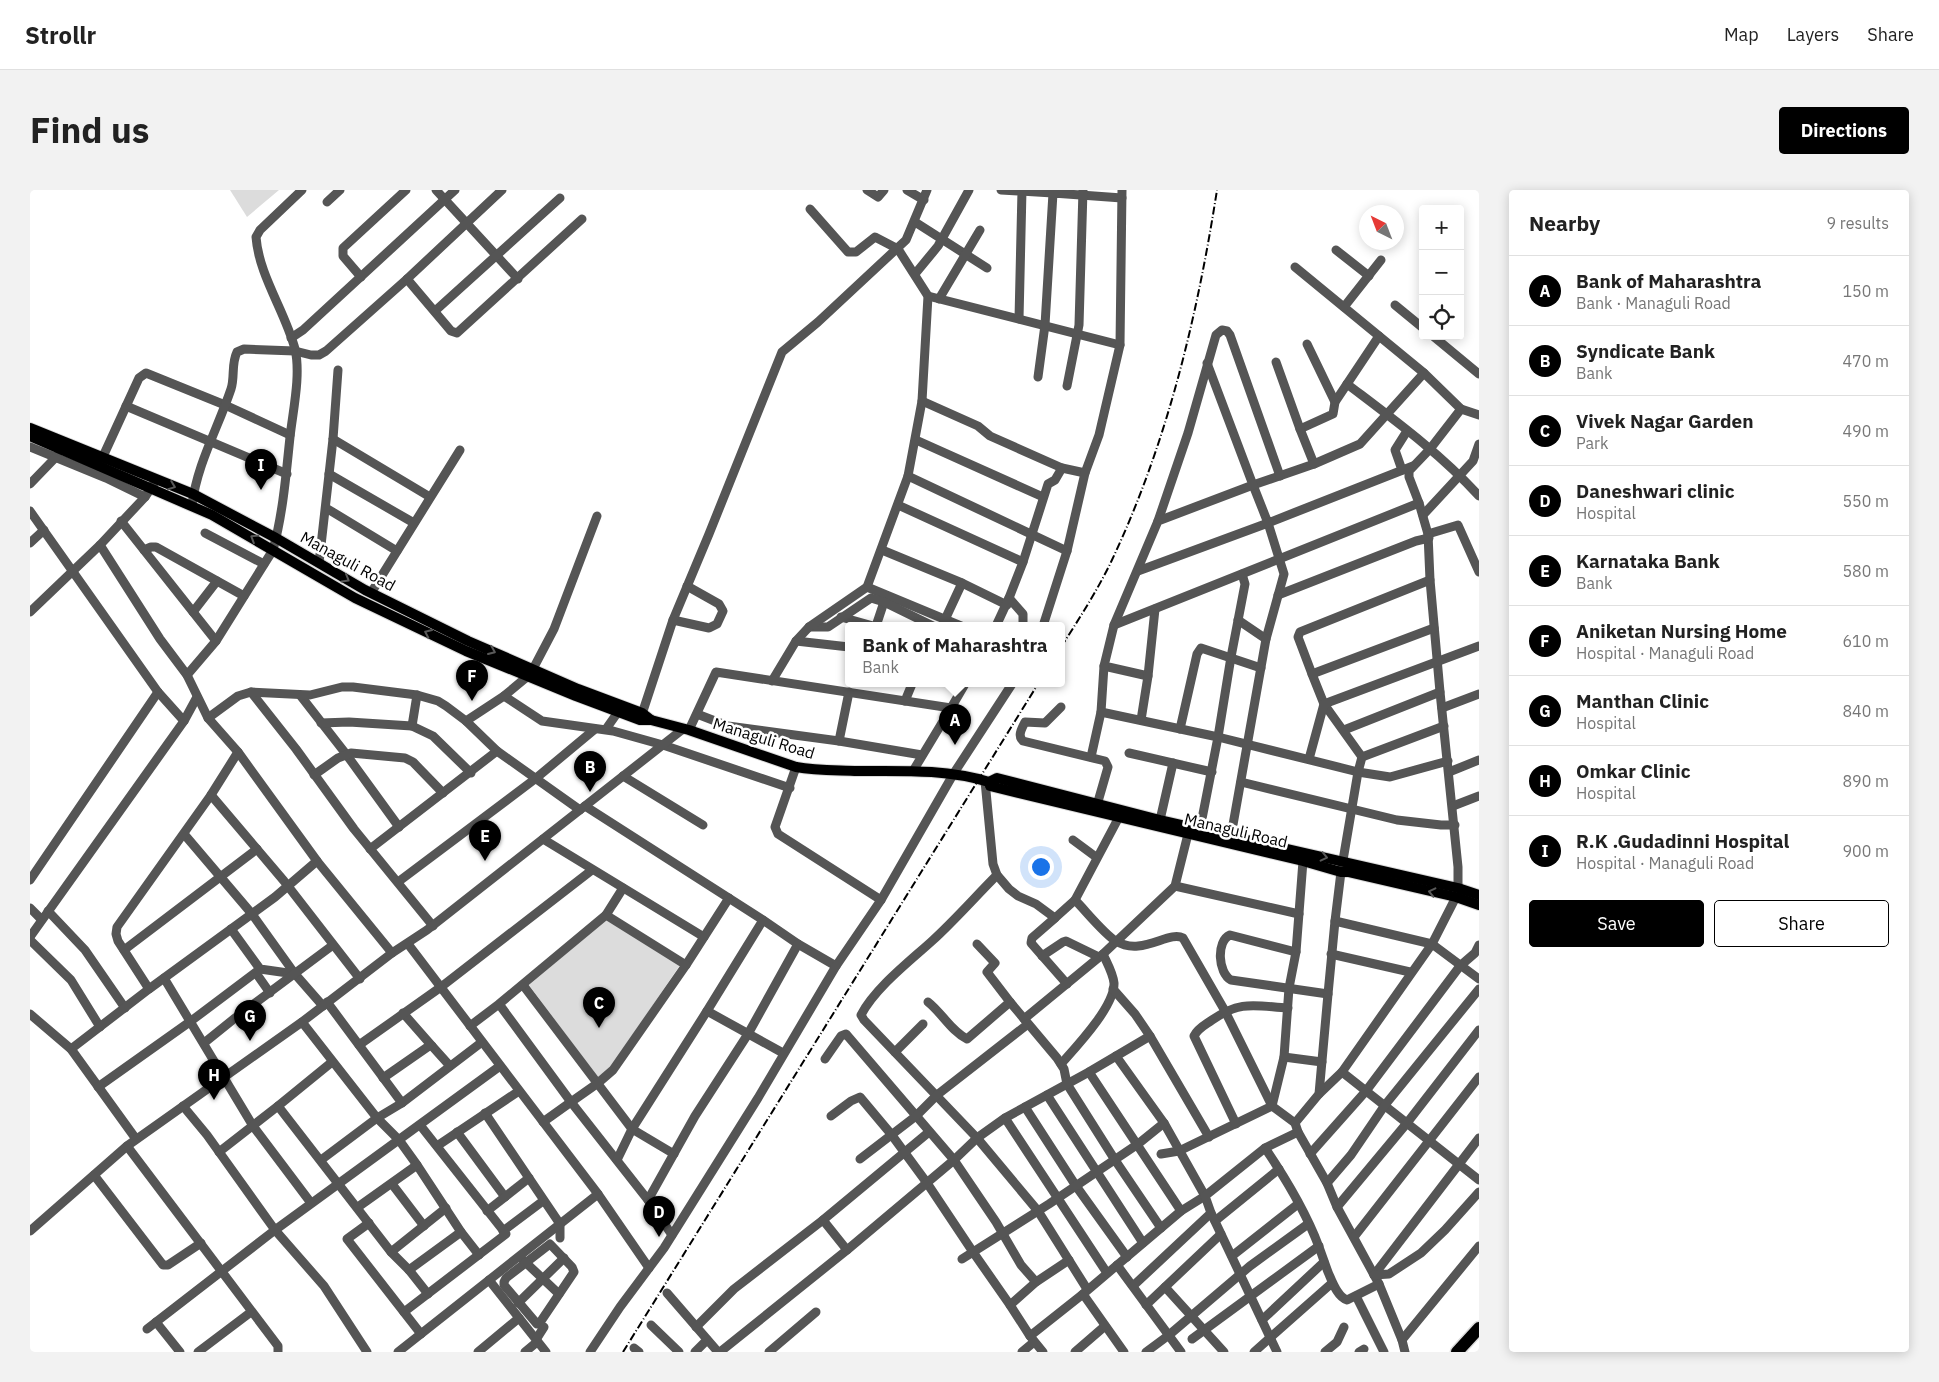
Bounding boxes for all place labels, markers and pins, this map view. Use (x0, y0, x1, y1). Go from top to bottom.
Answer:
pin: I (245, 449, 277, 490)
pin: F (456, 660, 488, 701)
pin: A (939, 704, 971, 745)
pin: B (574, 751, 606, 792)
pin: E (469, 820, 501, 861)
pin: C (583, 987, 615, 1028)
pin: G (234, 1000, 266, 1041)
pin: H (198, 1059, 230, 1100)
pin: D (643, 1196, 675, 1237)

